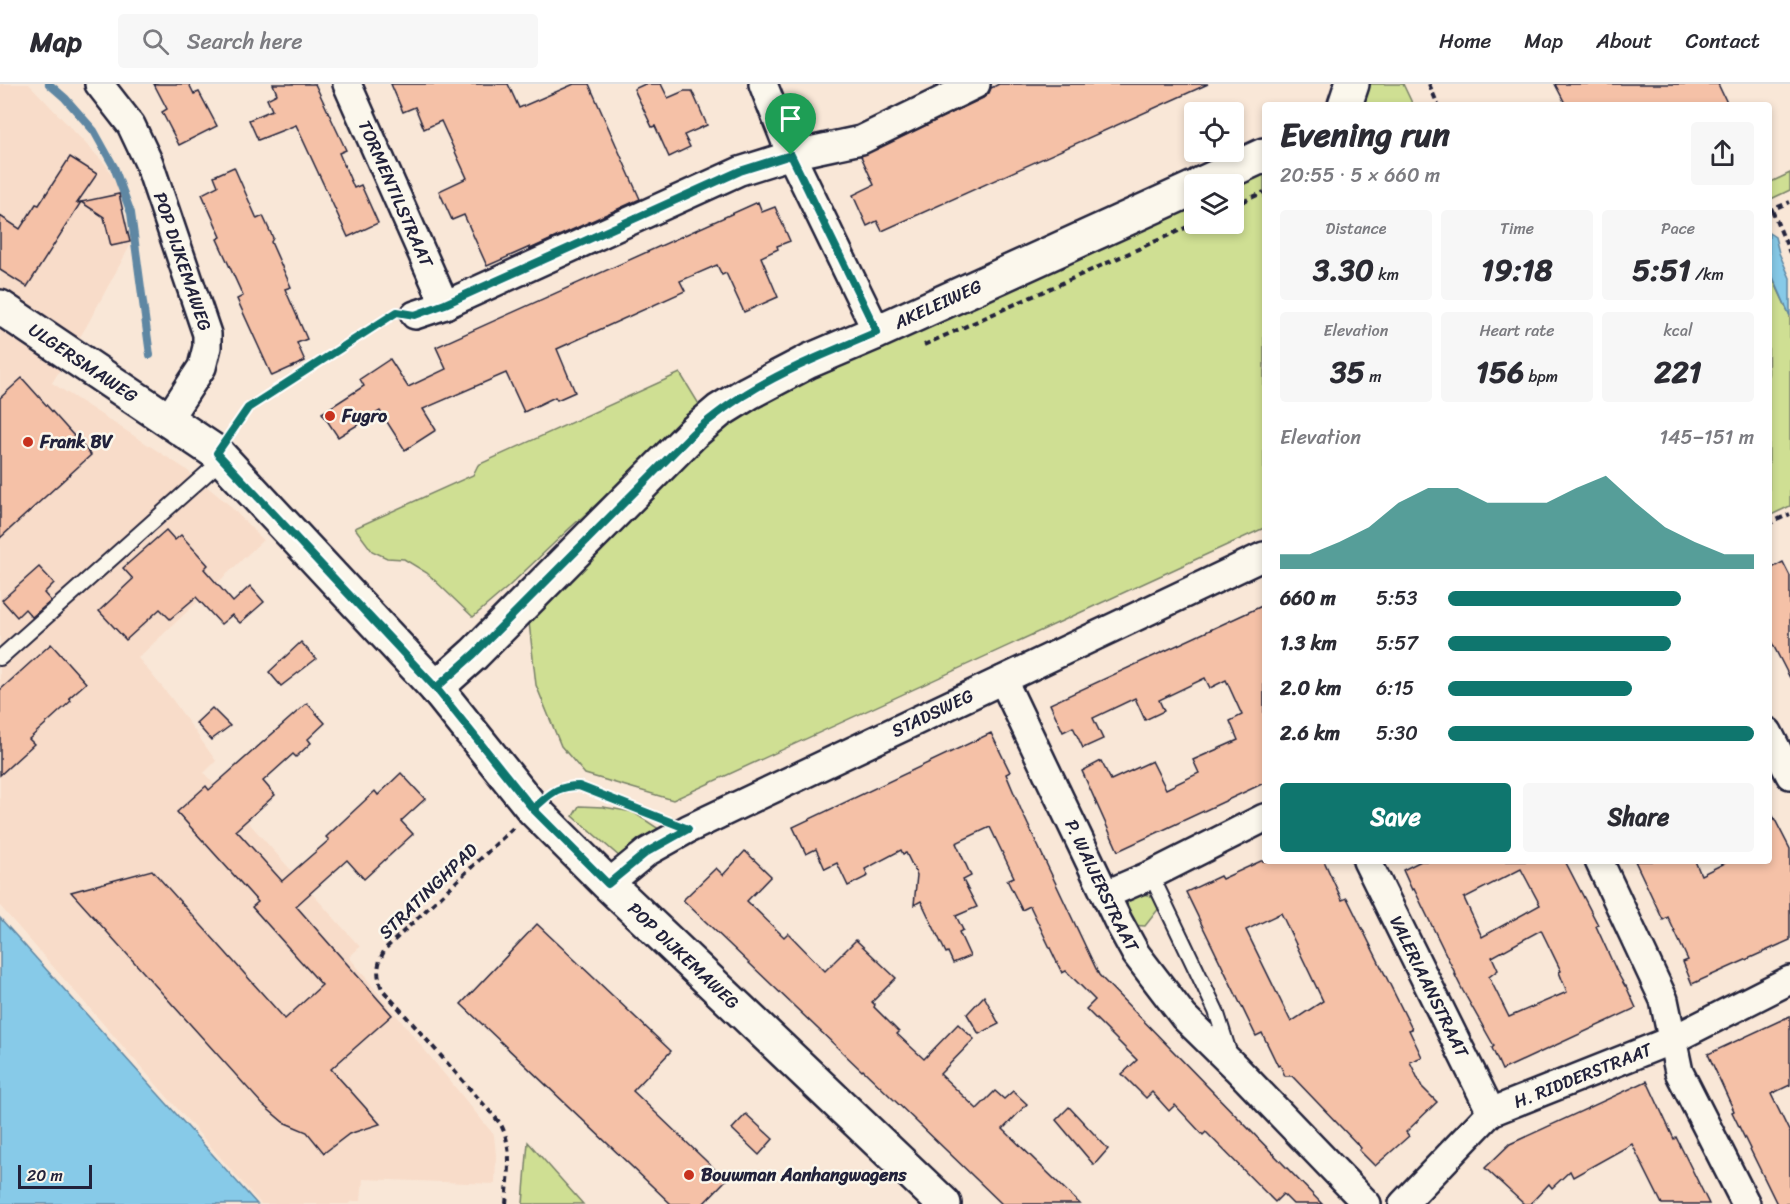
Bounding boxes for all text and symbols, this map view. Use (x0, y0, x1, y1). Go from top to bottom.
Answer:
search box (118, 14, 538, 68)
text: Map (30, 17, 82, 66)
text: Search here (187, 22, 303, 61)
text: Home (1439, 22, 1491, 60)
text: Map (1524, 22, 1563, 60)
text: About (1596, 22, 1653, 60)
text: Contact (1686, 22, 1760, 60)
icon: search (139, 25, 172, 58)
pin (765, 93, 816, 155)
icon: arrive (774, 102, 807, 135)
map controls (1184, 102, 1244, 234)
button: locate (1184, 102, 1244, 162)
text: Evening run (1280, 106, 1450, 164)
street label: TORMENTILSTRAAT (349, 115, 443, 273)
button: share (1691, 122, 1754, 185)
text: 20:55 · 5 × 660 m (1280, 158, 1440, 193)
button: layers (1184, 174, 1244, 234)
street label: POP DIJKEMAWEG (144, 188, 221, 335)
text: Distance (1326, 214, 1386, 243)
text: Time (1500, 214, 1534, 243)
text: Pace (1661, 214, 1695, 243)
text: 3.30 (1313, 243, 1374, 297)
text: 19:18 (1481, 243, 1553, 297)
text: 5:51 (1632, 243, 1691, 297)
text: km (1374, 260, 1399, 289)
text: /km (1691, 260, 1724, 289)
street label: AKELEIWEG (888, 270, 988, 339)
street label: ULGERSMAWEG (22, 314, 145, 412)
text: Elevation (1324, 316, 1388, 345)
text: Heart rate (1479, 316, 1555, 345)
text: kcal (1663, 316, 1693, 345)
text: 35 (1330, 345, 1365, 399)
text: 156 (1476, 345, 1524, 399)
text: 221 (1654, 345, 1702, 399)
text: m (1365, 362, 1382, 391)
text: bpm (1524, 362, 1558, 391)
place label: Fugro (341, 400, 388, 432)
marker: Fugro (323, 409, 337, 423)
text: Elevation (1280, 420, 1361, 455)
text: 145–151 m (1659, 420, 1754, 455)
place label: Frank BV (39, 426, 114, 458)
marker: Frank BV (21, 435, 35, 449)
text: 660 m (1280, 581, 1336, 616)
text: 5:53 (1376, 581, 1417, 616)
text: 1.3 km (1280, 626, 1337, 661)
text: 5:57 (1376, 626, 1418, 661)
text: 2.0 km (1280, 671, 1341, 706)
text: 6:15 (1376, 671, 1414, 706)
street label: STADSWEG (886, 680, 979, 746)
text: 2.6 km (1280, 716, 1340, 751)
text: 5:30 (1376, 716, 1418, 751)
button: Save (1280, 783, 1511, 852)
button: Share (1523, 783, 1754, 852)
street label: P. WAIJERSTRAAT (1056, 814, 1149, 959)
street label: STRATINGHPAD (371, 835, 486, 947)
street label: POP DIJKEMAWEG (620, 894, 747, 1017)
street label: VALERIAANSTRAAT (1380, 910, 1478, 1064)
street label: H. RIDDERSTRAAT (1509, 1033, 1658, 1117)
place label: Bouwman Aanhangwagens (701, 1159, 907, 1191)
text: 20 m (27, 1161, 63, 1190)
scale bar (18, 1162, 92, 1190)
marker: Bouwman Aanhangwagens (682, 1168, 696, 1182)

